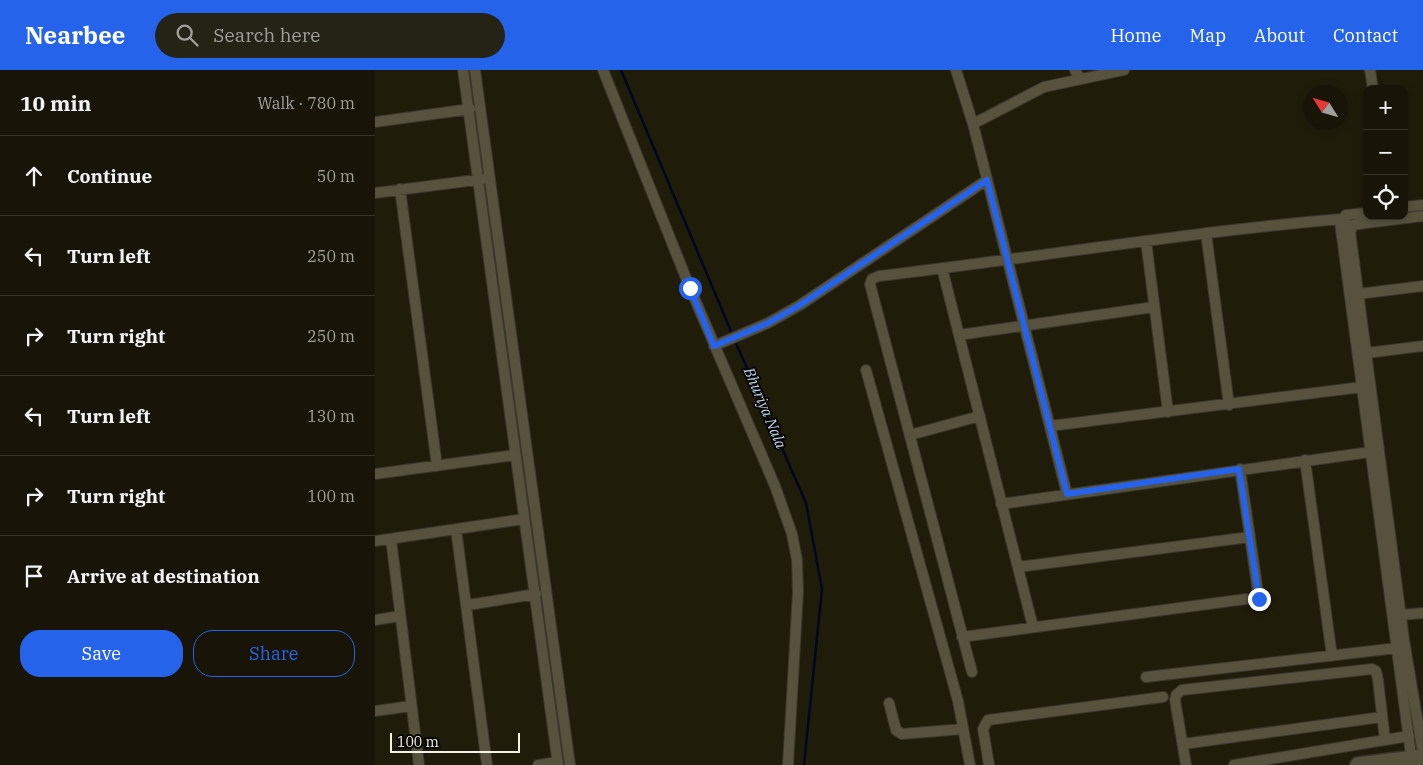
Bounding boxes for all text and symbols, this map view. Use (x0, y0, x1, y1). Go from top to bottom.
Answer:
search box (155, 13, 505, 58)
text: Nearbee (25, 19, 125, 51)
icon: search (173, 21, 201, 49)
text: Search here (213, 23, 320, 47)
text: Home (1110, 24, 1162, 47)
text: Map (1190, 24, 1226, 47)
text: About (1254, 24, 1305, 47)
text: Contact (1333, 24, 1398, 47)
north arrow (1303, 85, 1348, 130)
map controls (1363, 85, 1408, 220)
button: + (1363, 85, 1408, 130)
text: 10 min (20, 89, 91, 117)
text: Walk · 780 m (257, 93, 355, 113)
button: − (1363, 130, 1408, 175)
icon: ahead (20, 162, 48, 190)
text: Continue (67, 164, 152, 188)
text: 50 m (317, 166, 355, 186)
button: locate (1363, 175, 1408, 220)
icon: left (20, 242, 48, 270)
text: Turn left (67, 244, 150, 268)
text: 250 m (307, 246, 355, 266)
route start (679, 277, 702, 300)
icon: right (20, 322, 48, 350)
text: Turn right (67, 324, 165, 348)
text: 250 m (307, 326, 355, 346)
water label: Bhuriya Nala (739, 363, 791, 452)
icon: left (20, 402, 48, 430)
text: Turn left (67, 404, 150, 428)
text: 130 m (307, 406, 355, 426)
icon: right (20, 482, 48, 510)
text: Turn right (67, 484, 165, 508)
text: 100 m (307, 486, 355, 506)
icon: arrive (20, 562, 48, 590)
text: Arrive at destination (67, 564, 260, 588)
route end (1248, 588, 1271, 611)
button: Save (20, 630, 183, 677)
button: Share (193, 630, 355, 677)
scale bar (390, 730, 520, 753)
text: 100 m (397, 733, 439, 751)

